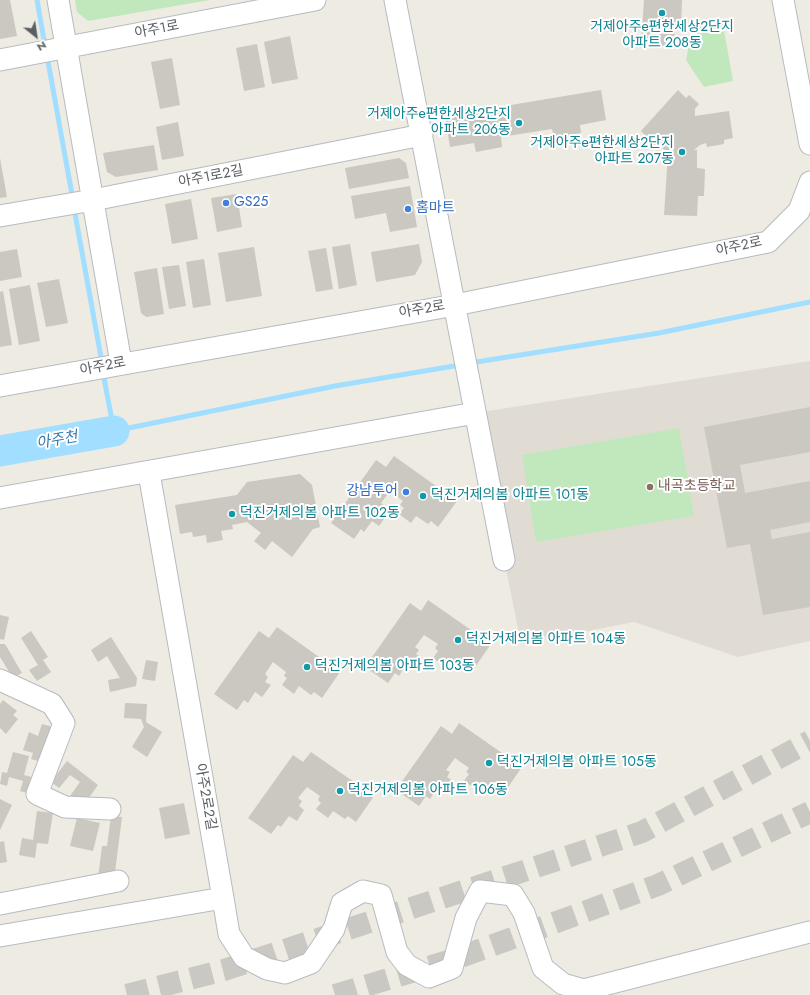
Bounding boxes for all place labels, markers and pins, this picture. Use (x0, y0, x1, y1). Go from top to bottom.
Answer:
marker: 거제아주e편한세상2단지 아파트 208동 (657, 8, 667, 18)
place label: 거제아주e편한세상2단지 아파트 208동 (590, 20, 734, 52)
place label: 거제아주e편한세상2단지 아파트 206동 (367, 107, 511, 140)
marker: 거제아주e편한세상2단지 아파트 206동 (514, 118, 524, 128)
place label: 거제아주e편한세상2단지 아파트 207동 (530, 136, 674, 168)
marker: 거제아주e편한세상2단지 아파트 207동 (677, 147, 687, 157)
place label: GS25 (234, 195, 268, 211)
marker: GS25 (221, 198, 231, 208)
place label: 홈마트 (416, 201, 455, 217)
marker: 홈마트 (403, 204, 413, 214)
place label: 내곡초등학교 (658, 479, 735, 495)
marker: 내곡초등학교 (645, 482, 655, 492)
place label: 강남투어 (346, 484, 398, 500)
marker: 강남투어 (401, 487, 411, 497)
place label: 덕진거제의봄 아파트 101동 (431, 488, 589, 504)
marker: 덕진거제의봄 아파트 101동 (418, 491, 428, 501)
place label: 덕진거제의봄 아파트 102동 (240, 506, 400, 522)
marker: 덕진거제의봄 아파트 102동 (227, 509, 237, 519)
place label: 덕진거제의봄 아파트 104동 (466, 632, 626, 648)
marker: 덕진거제의봄 아파트 104동 (453, 635, 463, 645)
place label: 덕진거제의봄 아파트 103동 (315, 659, 475, 675)
marker: 덕진거제의봄 아파트 103동 (302, 662, 312, 672)
place label: 덕진거제의봄 아파트 105동 (497, 755, 657, 771)
marker: 덕진거제의봄 아파트 105동 (484, 758, 494, 768)
place label: 덕진거제의봄 아파트 106동 (348, 783, 508, 799)
marker: 덕진거제의봄 아파트 106동 (335, 786, 345, 796)

